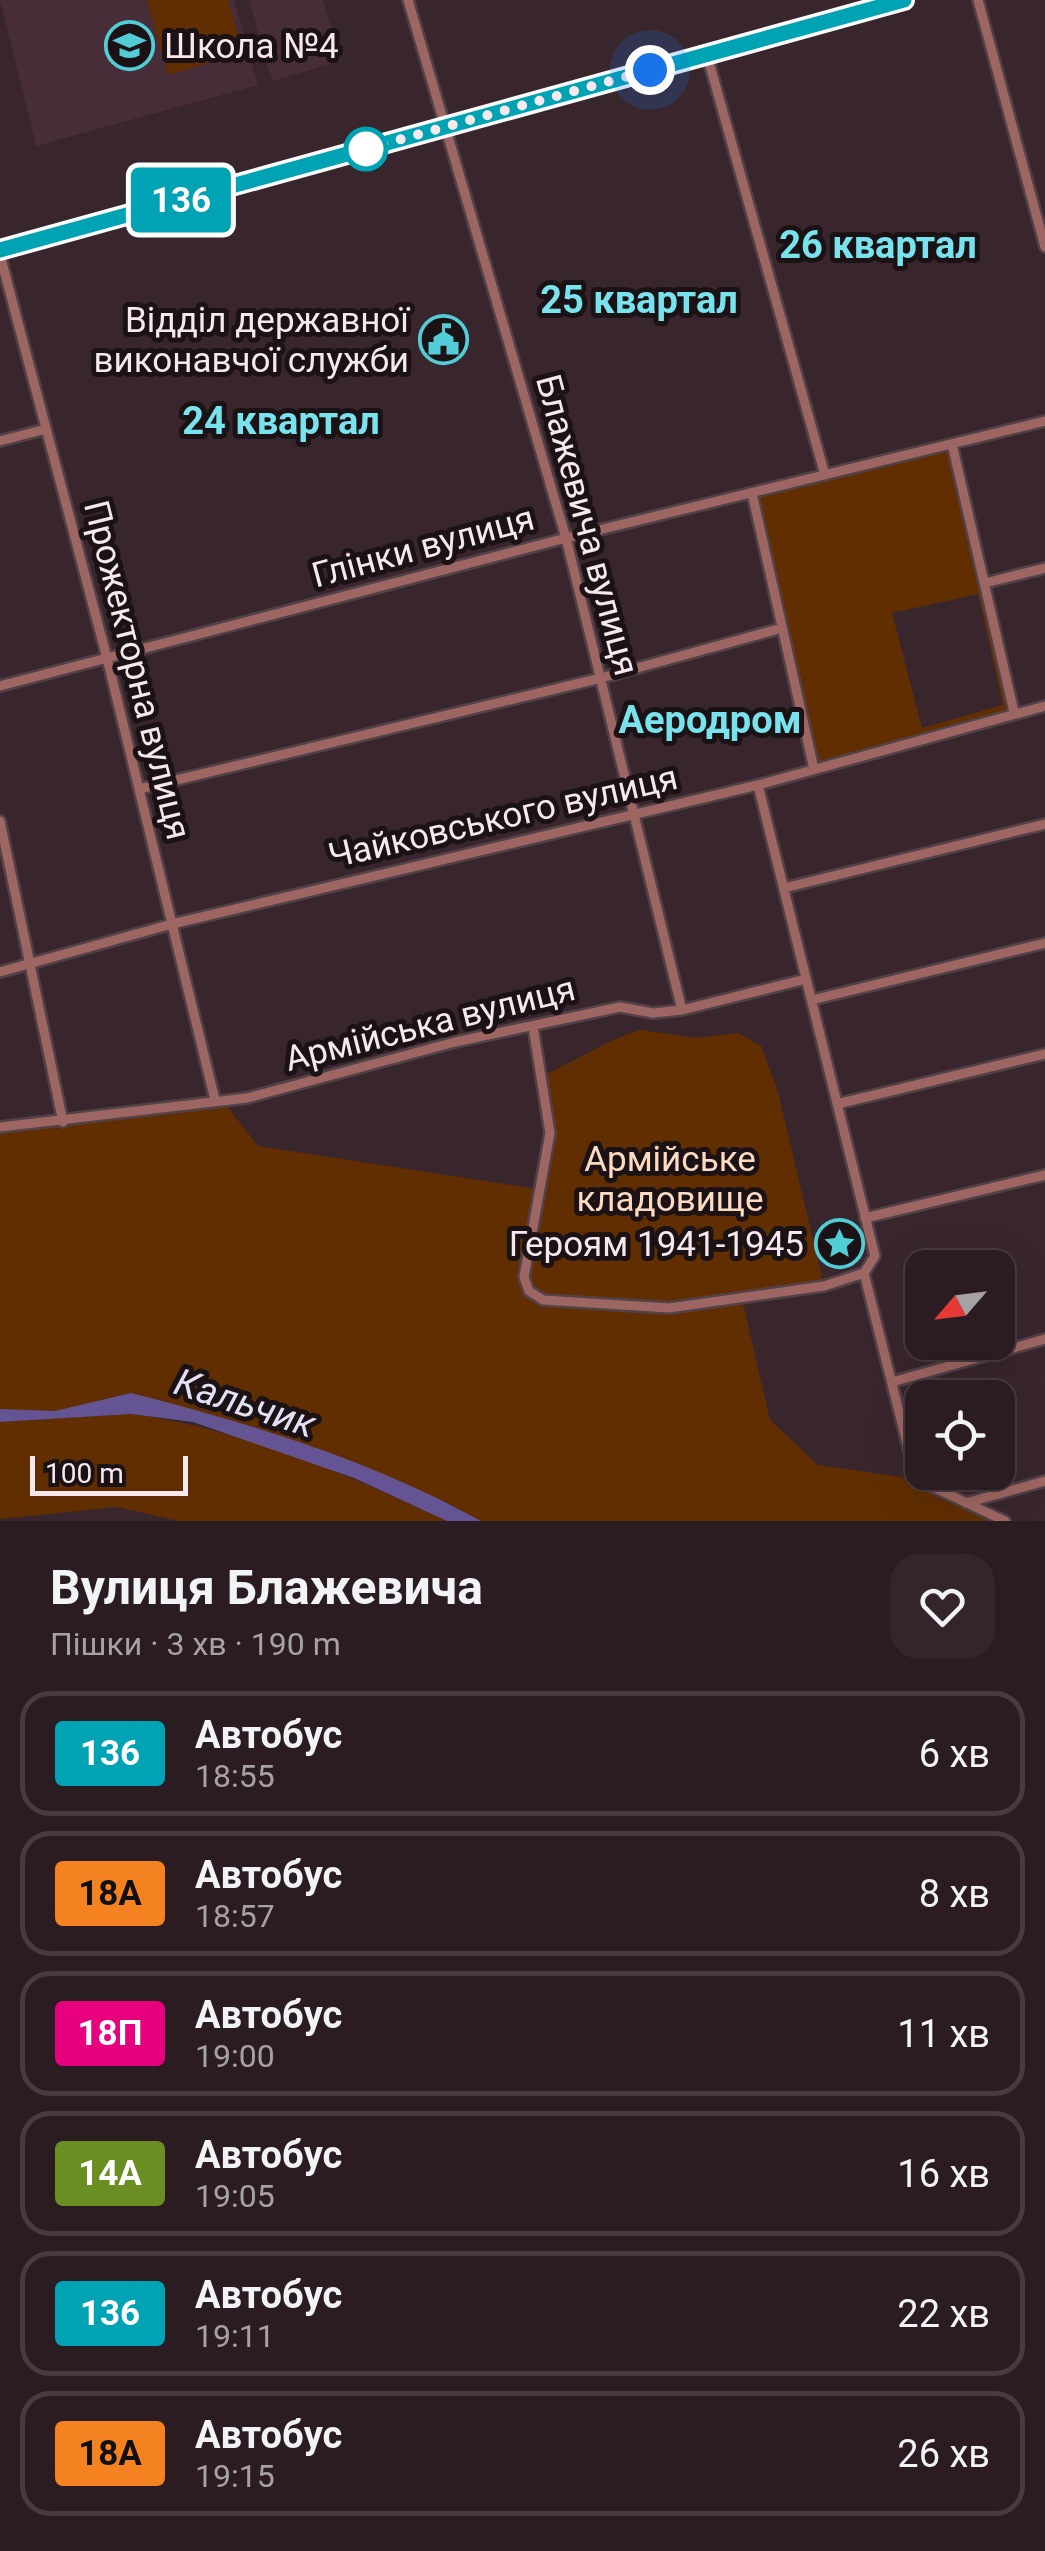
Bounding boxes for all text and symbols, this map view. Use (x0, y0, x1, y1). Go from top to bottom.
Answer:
school or university icon: Школа №4 (103, 20, 155, 72)
place label: Школа №4 (164, 26, 339, 67)
your location (625, 45, 675, 95)
unlabelled marker (345, 128, 387, 170)
line badge: 136 (124, 168, 238, 232)
text: 136 (151, 180, 211, 221)
district label: 26 квартал (779, 223, 977, 267)
district label: 25 квартал (540, 278, 738, 322)
place label: Відділ державної виконавчої служби (93, 300, 410, 381)
public building icon: Відділ державної виконавчої служби (418, 314, 470, 366)
street label: Блажевича вулиця (527, 370, 647, 680)
district label: 24 квартал (182, 399, 380, 443)
street label: Прожекторна вулиця (75, 496, 199, 844)
street label: Глінки вулиця (307, 498, 539, 596)
district label: Аеродром (619, 698, 801, 742)
street label: Чайковського вулиця (325, 757, 681, 877)
street label: Армійська вулиця (281, 968, 579, 1080)
park label: Армійське кладовище (576, 1139, 764, 1220)
place icon: Героям 1941-1945 (813, 1218, 865, 1270)
place label: Героям 1941-1945 (509, 1224, 804, 1265)
north arrow (905, 1250, 1015, 1360)
map controls (905, 1250, 1015, 1490)
water label: Кальчик (169, 1360, 322, 1447)
button: locate (905, 1380, 1015, 1490)
scale bar (30, 1451, 188, 1496)
text: 100 m (45, 1457, 124, 1490)
button: heart (890, 1554, 995, 1659)
text: Вулиця Блажевича (50, 1559, 483, 1616)
text: Пішки · 3 хв · 190 m (50, 1625, 341, 1663)
text: Автобус (195, 1713, 342, 1757)
text: 6 хв (919, 1732, 990, 1776)
text: 136 (80, 1733, 140, 1774)
text: 18:55 (195, 1757, 275, 1795)
text: Автобус (195, 1853, 342, 1897)
text: 8 хв (919, 1872, 990, 1916)
text: 18А (78, 1873, 142, 1914)
text: 18:57 (195, 1897, 275, 1935)
text: Автобус (195, 1993, 342, 2037)
text: 11 хв (897, 2012, 990, 2056)
text: 18П (78, 2013, 142, 2054)
text: 19:00 (195, 2037, 275, 2075)
text: Автобус (195, 2133, 342, 2177)
text: 16 хв (897, 2152, 990, 2196)
text: 14А (78, 2153, 142, 2194)
text: 19:05 (195, 2177, 275, 2215)
text: Автобус (195, 2273, 342, 2317)
text: 22 хв (897, 2292, 990, 2336)
text: 136 (80, 2293, 140, 2334)
text: 19:11 (195, 2317, 275, 2355)
text: Автобус (195, 2413, 342, 2457)
text: 26 хв (897, 2432, 990, 2476)
text: 18А (78, 2433, 142, 2474)
text: 19:15 (195, 2457, 275, 2495)

